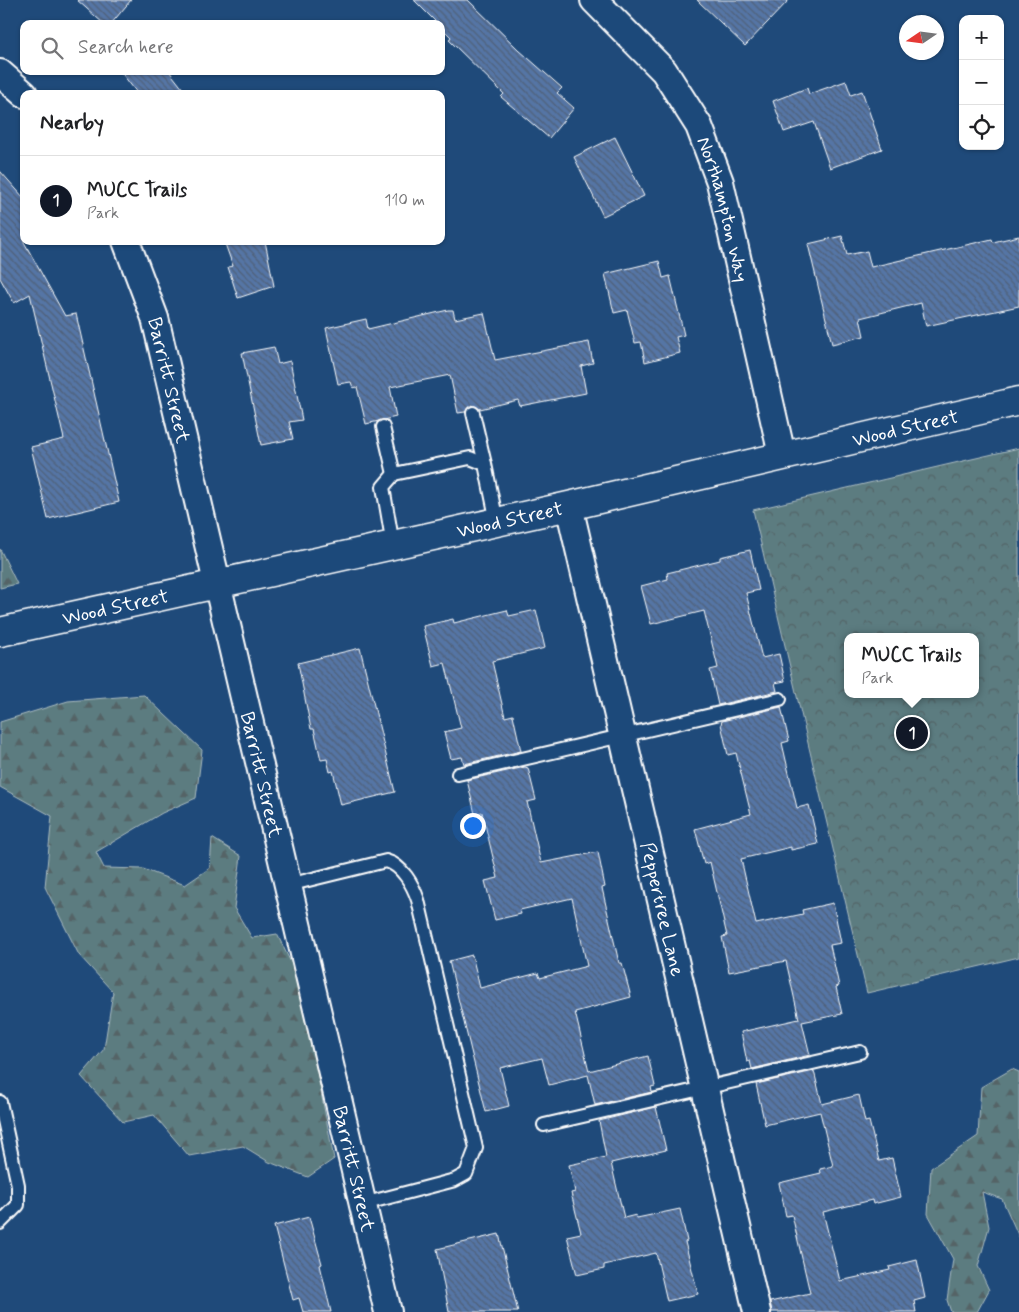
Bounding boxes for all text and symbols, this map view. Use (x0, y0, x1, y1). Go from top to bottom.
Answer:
north arrow (899, 15, 944, 60)
map controls (959, 15, 1004, 150)
button: + (959, 15, 1004, 60)
search box (20, 20, 445, 75)
icon: search (38, 34, 66, 62)
text: Search here (78, 35, 174, 60)
button: − (959, 60, 1004, 105)
button: locate (959, 105, 1004, 150)
text: Nearby (40, 109, 104, 137)
street label: Northampton Way (689, 133, 754, 285)
text: MUCC Trails (87, 178, 187, 203)
text: 1 (52, 190, 60, 211)
text: 110 m (384, 190, 425, 211)
text: Park (87, 203, 119, 224)
street label: Barritt Street (140, 315, 196, 446)
street label: Wood Street (850, 404, 961, 454)
street label: Wood Street (454, 496, 566, 545)
street label: Wood Street (60, 583, 171, 633)
popup (844, 633, 979, 698)
text: MUCC Trails (861, 643, 962, 668)
text: Park (861, 668, 893, 689)
street label: Barritt Street (233, 709, 288, 841)
pin: 1 (896, 714, 928, 752)
your location (460, 813, 486, 839)
street label: Peppertree Lane (633, 840, 690, 979)
street label: Barritt Street (325, 1103, 381, 1235)

